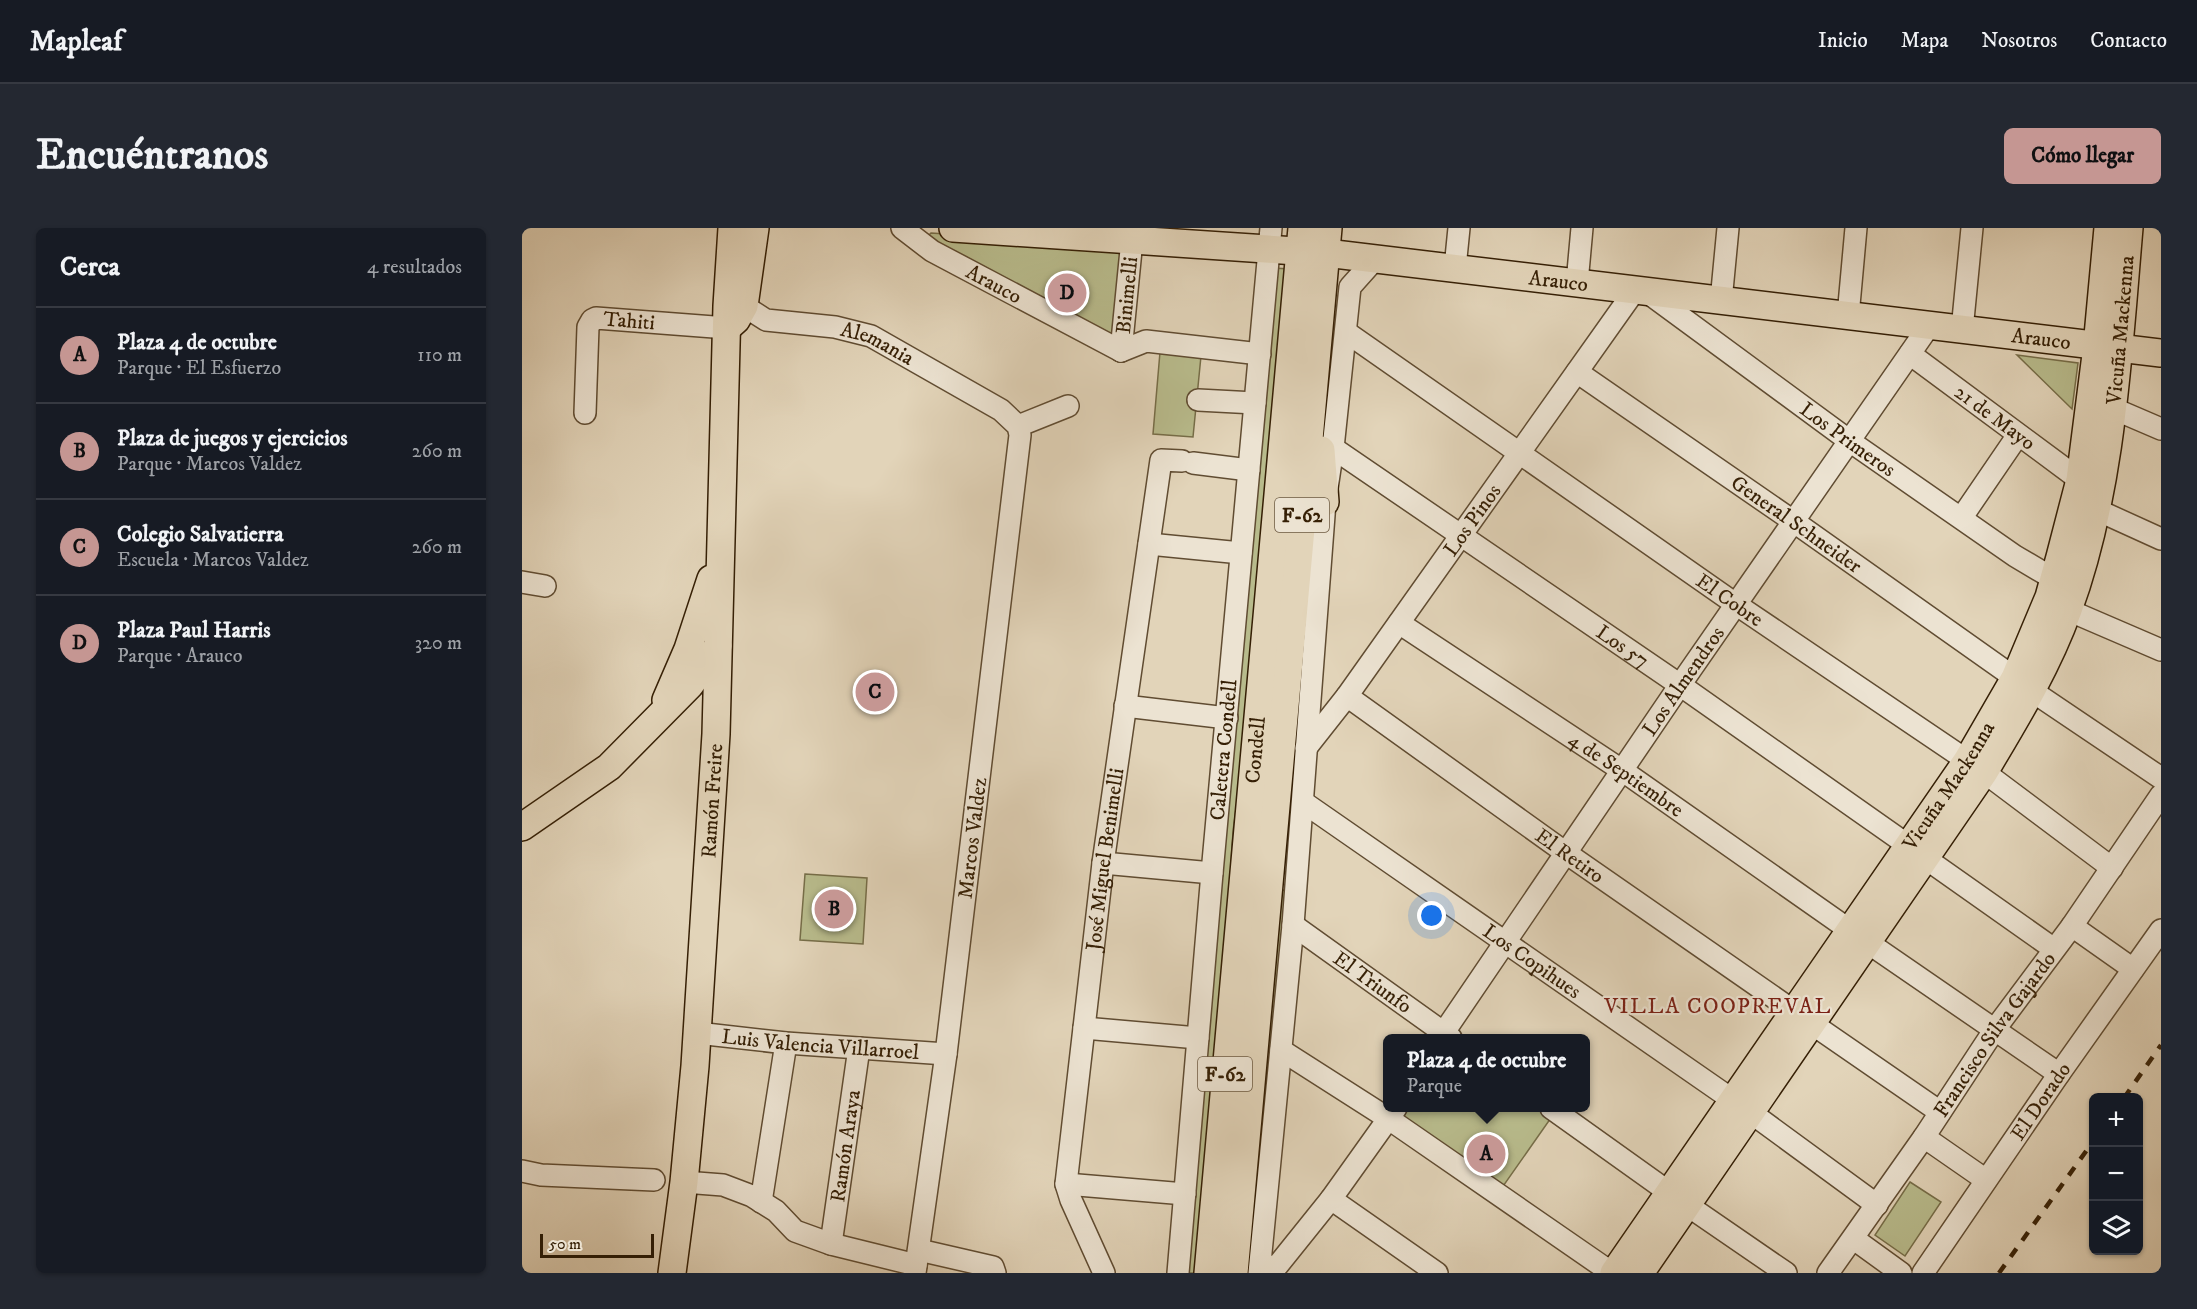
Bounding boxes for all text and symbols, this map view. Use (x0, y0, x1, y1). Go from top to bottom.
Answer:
text: Mapleaf (30, 24, 122, 59)
text: Inicio (1818, 28, 1868, 54)
text: Mapa (1901, 28, 1948, 54)
text: Nosotros (1981, 28, 2057, 54)
text: Contacto (2090, 28, 2167, 54)
button: Cómo llegar (2004, 128, 2161, 184)
text: Encuéntranos (36, 130, 268, 182)
text: Cerca (60, 251, 120, 284)
text: 4 resultados (367, 255, 462, 280)
street label: Vicuña Mackenna (2101, 255, 2141, 407)
street label: Binimelli (1111, 256, 1144, 335)
street label: Arauco (961, 259, 1026, 310)
street label: Arauco (1527, 265, 1589, 298)
pin: D (1048, 270, 1086, 316)
street label: Tahiti (603, 307, 656, 336)
street label: Alemania (838, 317, 918, 372)
street label: Arauco (2010, 323, 2072, 356)
text: Plaza 4 de octubre (117, 329, 277, 356)
text: A (73, 343, 86, 368)
text: 110 m (417, 343, 462, 368)
text: Parque · El Esfuerzo (117, 356, 281, 381)
street label: 21 de Mayo (1949, 379, 2040, 456)
street label: Los Primeros (1794, 397, 1900, 483)
text: Plaza de juegos y ejercicios (117, 425, 348, 452)
text: B (73, 439, 86, 464)
text: 260 m (412, 439, 462, 464)
text: Parque · Marcos Valdez (117, 452, 302, 477)
street label: General Schneider (1726, 470, 1867, 580)
street label: Los Pinos (1438, 479, 1507, 562)
road number: F-62 (1275, 498, 1329, 532)
text: Colegio Salvatierra (117, 521, 284, 548)
text: C (73, 535, 86, 560)
text: 260 m (412, 535, 462, 560)
text: Escuela · Marcos Valdez (117, 548, 309, 573)
street label: El Cobre (1690, 568, 1768, 633)
text: Plaza Paul Harris (117, 617, 271, 644)
street label: Los 57 (1591, 620, 1654, 674)
street label: Los Almendros (1637, 622, 1731, 741)
text: D (72, 631, 87, 656)
text: 320 m (415, 631, 462, 656)
text: Parque · Arauco (117, 644, 242, 669)
pin: C (856, 670, 894, 714)
street label: Caletera Condell (1205, 678, 1244, 822)
street label: Condell (1240, 715, 1272, 785)
street label: Vicuña Mackenna (1897, 717, 2001, 857)
street label: 4 de Septiembre (1563, 727, 1688, 824)
street label: Ramón Freire (696, 743, 729, 859)
street label: José Miguel Benimelli (1081, 766, 1131, 954)
street label: Marcos Valdez (953, 776, 993, 900)
street label: El Retiro (1530, 823, 1609, 889)
pin: B (814, 886, 854, 932)
your location (1417, 901, 1446, 930)
street label: Los Copihues (1478, 919, 1586, 1005)
street label: El Triunfo (1328, 946, 1417, 1020)
street label: Francisco Silva Gajardo (1929, 947, 2062, 1123)
district label: VILLA COOPREVAL (1603, 993, 1832, 1020)
street label: Luis Valencia Villarroel (720, 1024, 921, 1066)
popup (1383, 1034, 1590, 1112)
text: Plaza 4 de octubre (1407, 1047, 1566, 1074)
road number: F-62 (1198, 1057, 1252, 1091)
street label: El Dorado (2005, 1058, 2077, 1146)
text: Parque (1407, 1074, 1462, 1099)
street label: Ramón Araya (825, 1088, 867, 1204)
map controls (2089, 1093, 2143, 1255)
button: + (2089, 1093, 2143, 1147)
pin: A (1466, 1132, 1506, 1176)
button: − (2089, 1147, 2143, 1201)
button: layers (2089, 1201, 2143, 1255)
scale bar (540, 1231, 654, 1258)
text: 50 m (549, 1234, 581, 1254)

